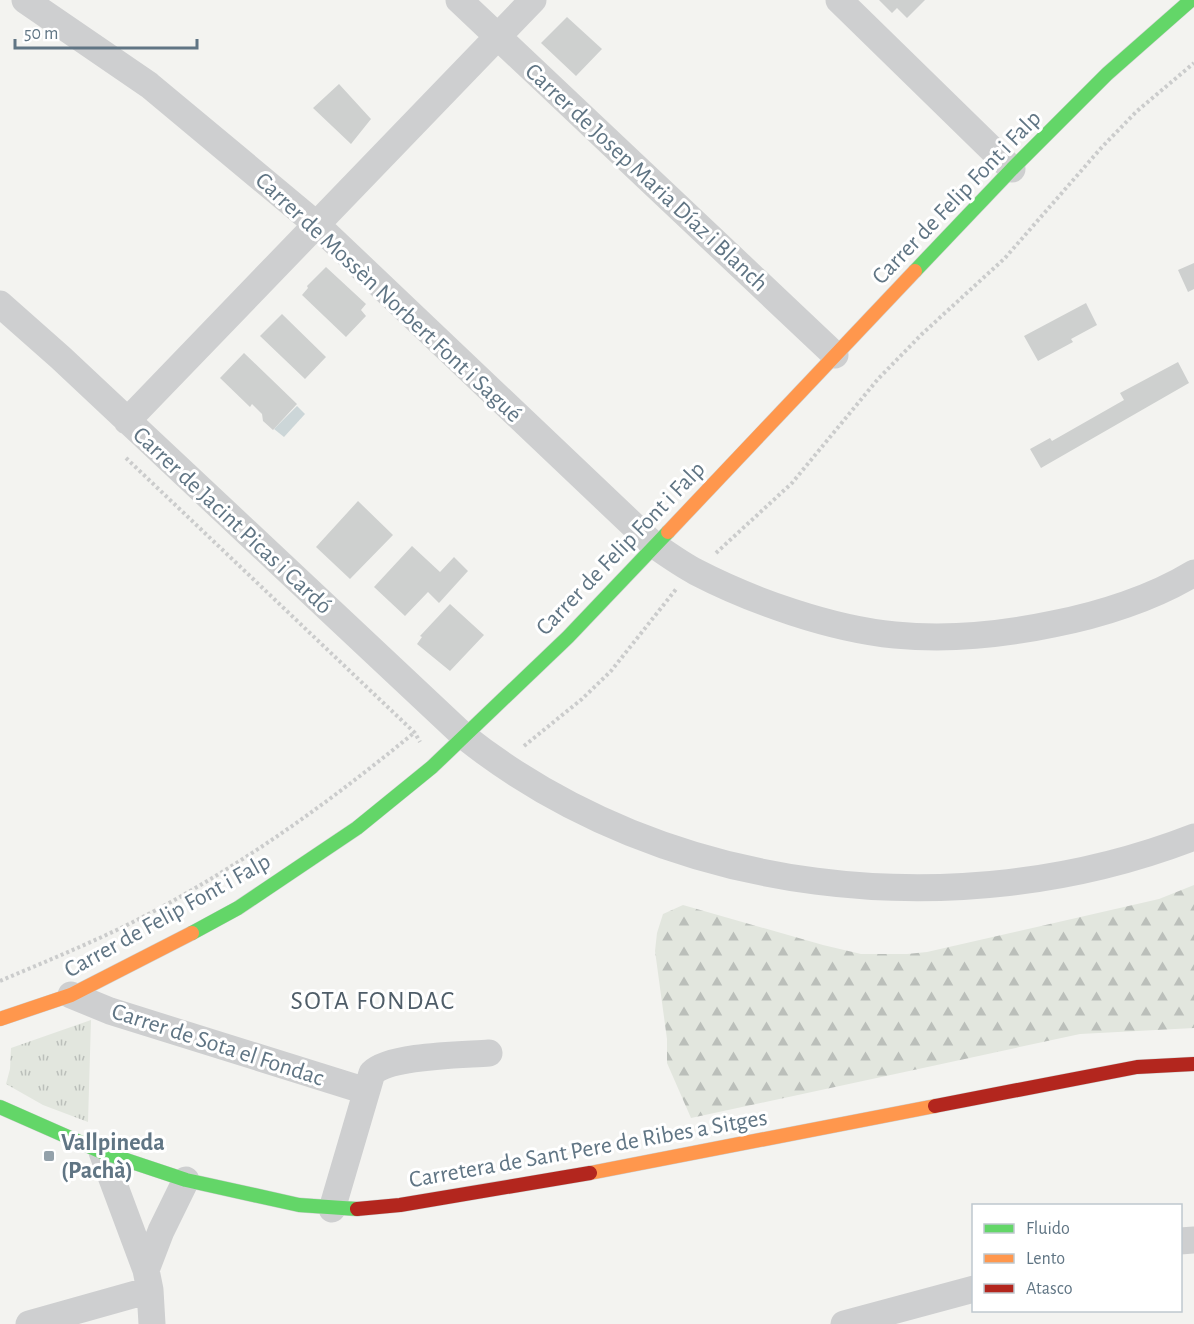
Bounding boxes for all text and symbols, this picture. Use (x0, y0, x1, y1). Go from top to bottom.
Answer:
scale bar (15, 12, 196, 50)
text: 50 m (24, 25, 58, 43)
street label: Carrer de Josep Maria Díaz i Blanch (520, 59, 772, 296)
street label: Carrer de Felip Font i Falp (868, 106, 1046, 289)
street label: Carrer de Mossèn Norbert Font i Sagué (251, 168, 526, 427)
street label: Carrer de Jacint Picas i Cardó (128, 422, 336, 619)
street label: Carrer de Felip Font i Falp (532, 457, 710, 640)
street label: Carrer de Felip Font i Falp (60, 849, 274, 982)
district label: SOTA FONDAC (290, 988, 456, 1014)
street label: Carrer de Sota el Fondac (109, 999, 327, 1091)
street label: Carretera de Sant Pere de Ribes a Sitges (407, 1106, 769, 1192)
place label: Vallpineda (Pachà) (61, 1131, 165, 1183)
marker: Vallpineda (Pachà) (42, 1149, 56, 1163)
legend (972, 1204, 1182, 1312)
text: Fluido (1026, 1220, 1070, 1238)
text: Lento (1026, 1250, 1065, 1268)
text: Atasco (1026, 1280, 1073, 1298)

